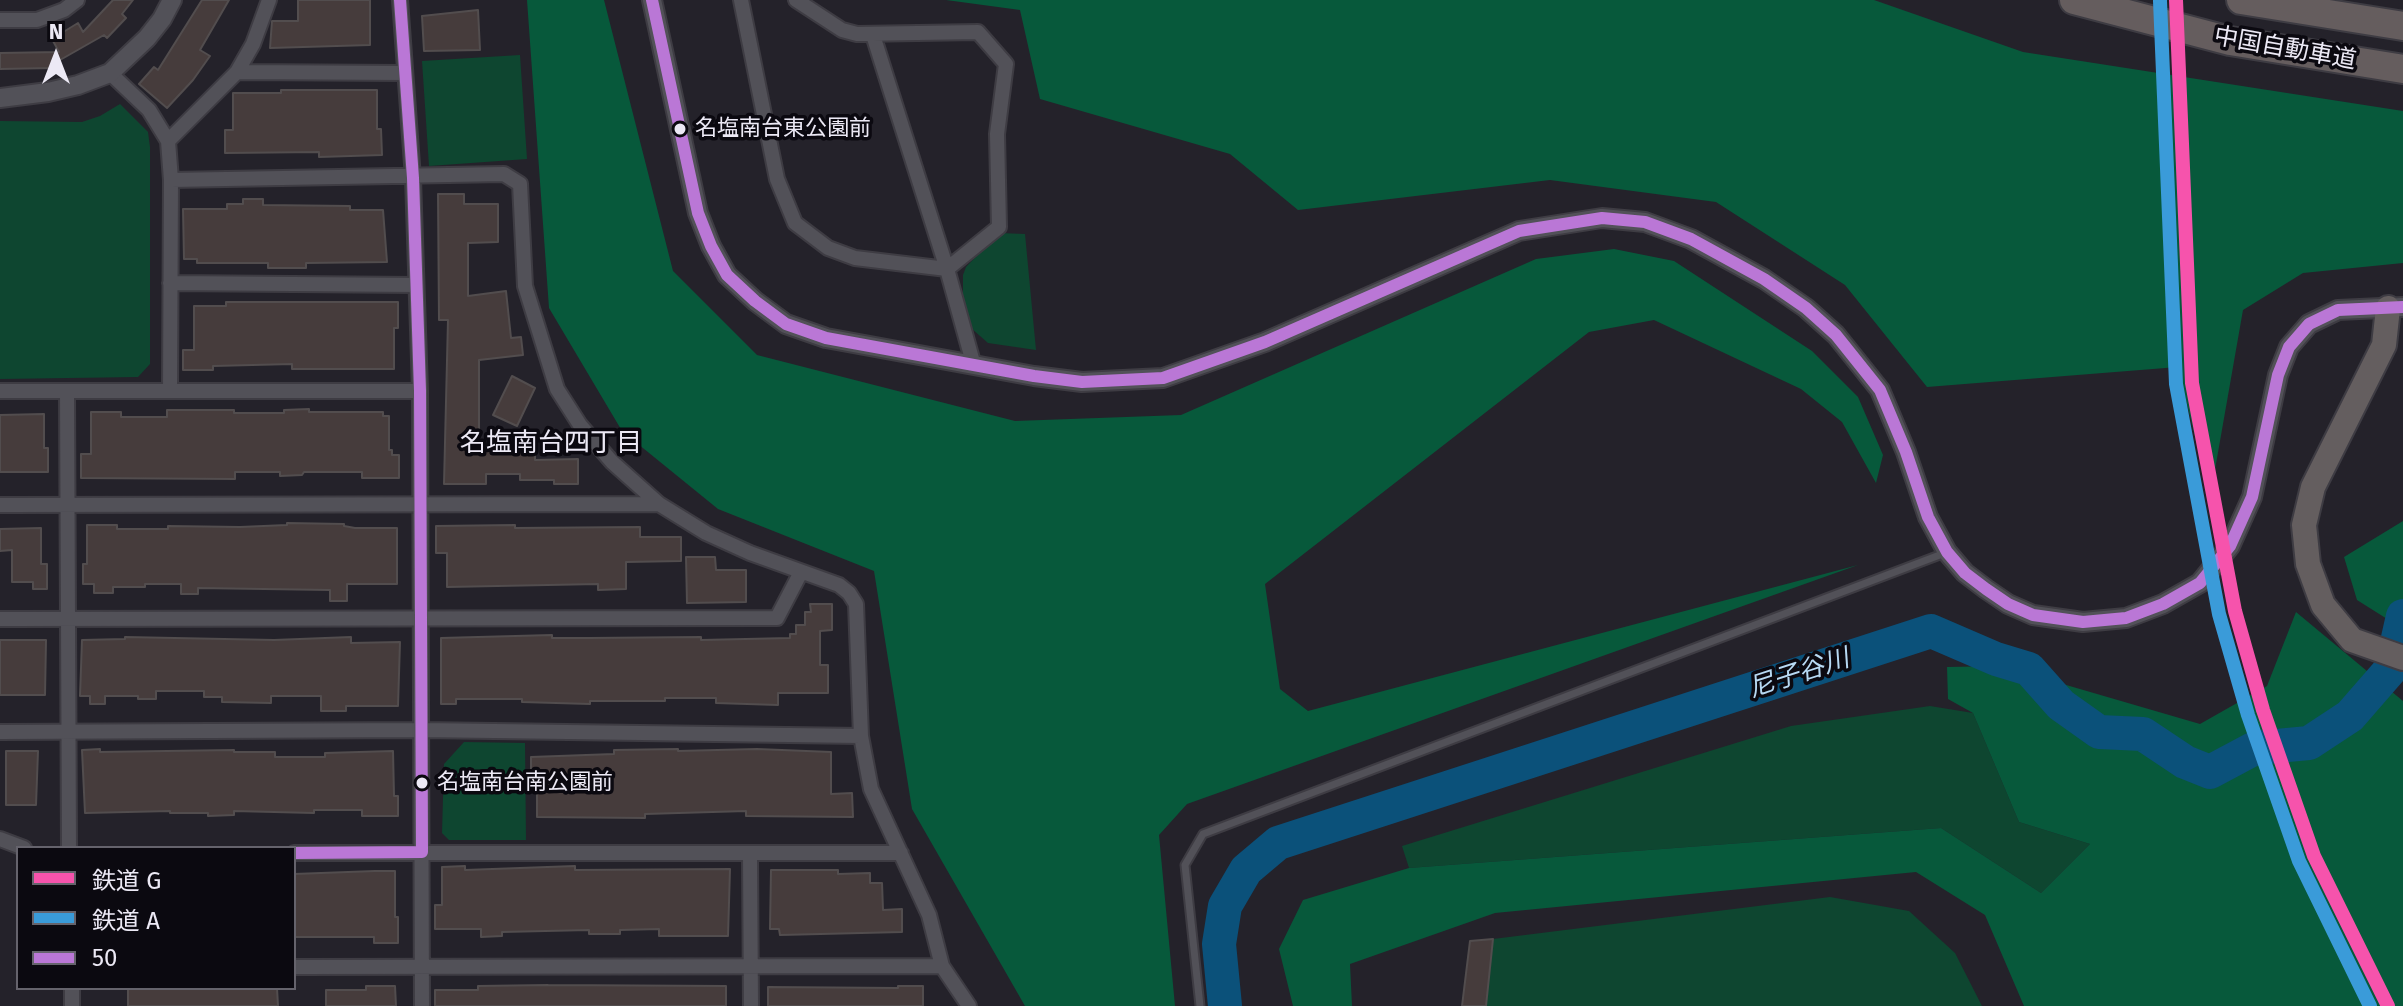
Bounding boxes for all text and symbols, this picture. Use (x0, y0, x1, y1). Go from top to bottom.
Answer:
north arrow (16, 16, 96, 96)
text: N (49, 18, 63, 45)
street label: 中国自動車道 (2212, 22, 2358, 76)
place label: 名塩南台東公園前 (695, 116, 871, 142)
marker: 名塩南台東公園前 (672, 121, 688, 137)
district label: 名塩南台四丁目 (460, 428, 642, 460)
water label: 尼子谷川 (1745, 643, 1853, 705)
place label: 名塩南台南公園前 (437, 770, 613, 796)
marker: 名塩南台南公園前 (414, 775, 430, 791)
legend (16, 846, 296, 990)
text: 鉄道 G (92, 867, 162, 895)
text: 鉄道 A (92, 907, 160, 935)
text: 50 (92, 944, 117, 972)

